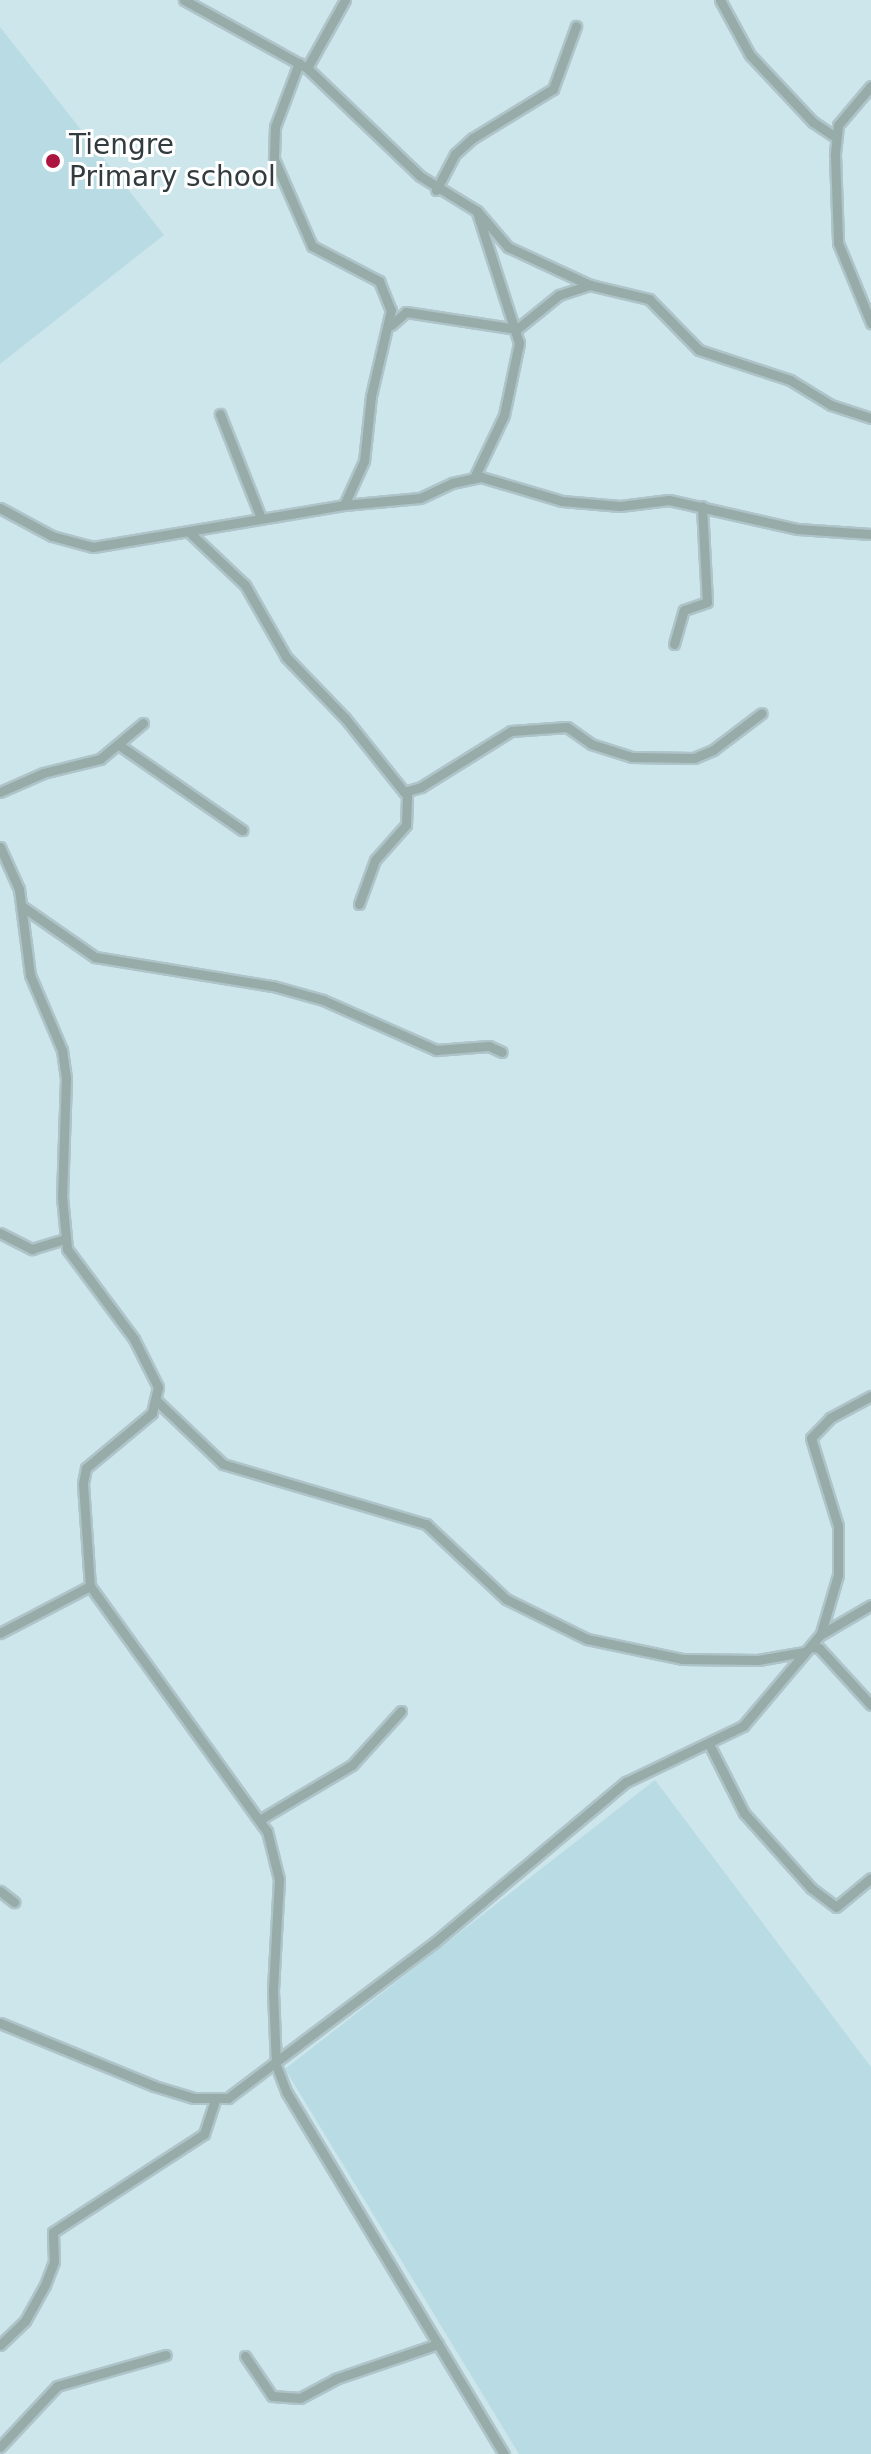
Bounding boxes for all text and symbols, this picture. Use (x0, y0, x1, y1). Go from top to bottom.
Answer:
place label: Tiengre Primary school (69, 128, 276, 194)
marker: Tiengre Primary school (44, 152, 62, 170)

